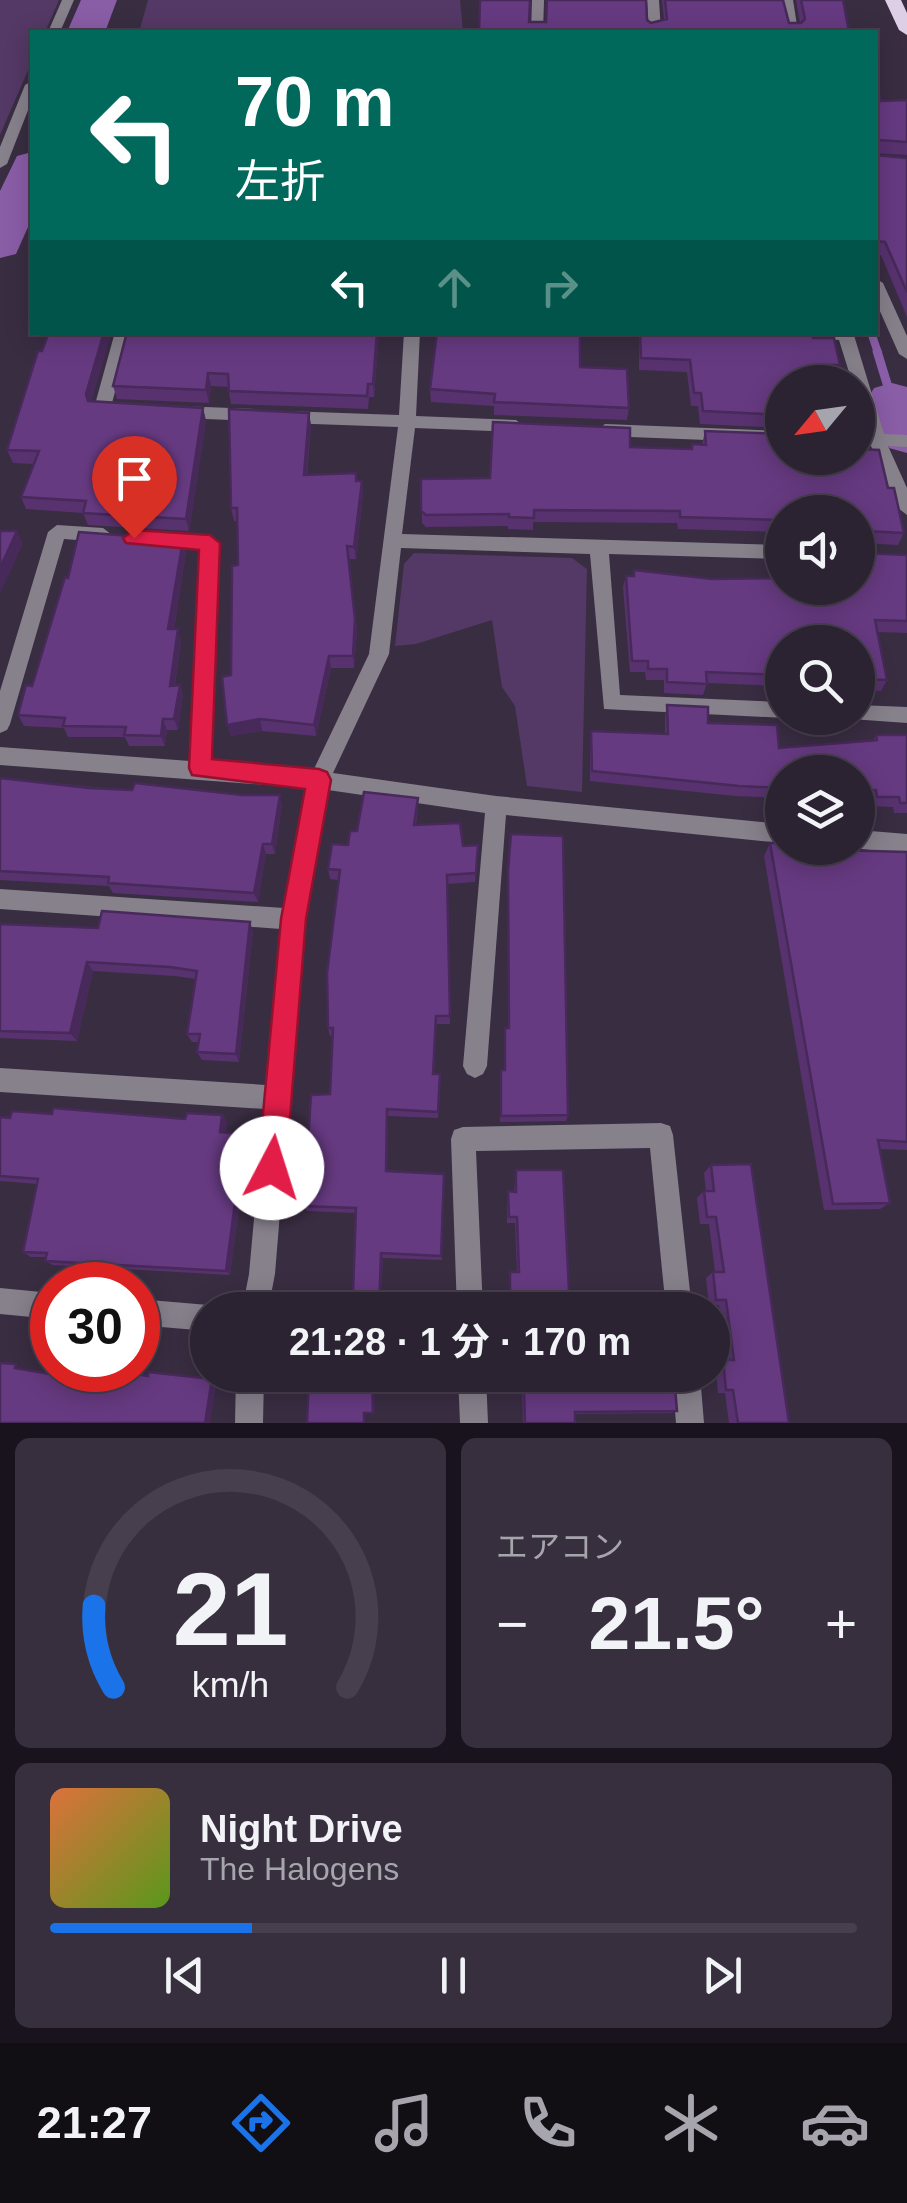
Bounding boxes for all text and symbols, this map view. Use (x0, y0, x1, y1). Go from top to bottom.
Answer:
text: 70 m (235, 63, 395, 141)
icon: left (70, 70, 200, 200)
text: 左折 (235, 156, 325, 207)
icon: left (322, 260, 377, 315)
icon: ahead (427, 260, 482, 315)
icon: right (532, 260, 587, 315)
north arrow (765, 365, 875, 475)
map controls (765, 365, 875, 865)
pin (92, 436, 177, 539)
icon: arrive (107, 451, 162, 506)
button: sound (765, 495, 875, 605)
button: search (765, 625, 875, 735)
button: layers (765, 755, 875, 865)
position arrow (220, 1116, 324, 1220)
speed limit sign: 30 (30, 1262, 160, 1392)
text: 21:28 · 1 分 · 170 m (289, 1321, 631, 1363)
text: エアコン (496, 1529, 624, 1565)
text: 21 (173, 1551, 288, 1667)
text: 21.5° (589, 1581, 764, 1665)
text: − (496, 1593, 528, 1655)
text: + (825, 1593, 857, 1655)
text: km/h (192, 1665, 269, 1705)
text: Night Drive (200, 1808, 403, 1850)
text: The Halogens (200, 1851, 399, 1887)
icon: previous (157, 1948, 212, 2003)
icon: pause (426, 1948, 481, 2003)
icon: next (695, 1948, 750, 2003)
icon: directions (226, 2088, 296, 2158)
icon: music (369, 2088, 439, 2158)
icon: phone (513, 2088, 583, 2158)
icon: climate (656, 2088, 726, 2158)
icon: car (800, 2088, 870, 2158)
text: 21:27 (37, 2097, 152, 2148)

